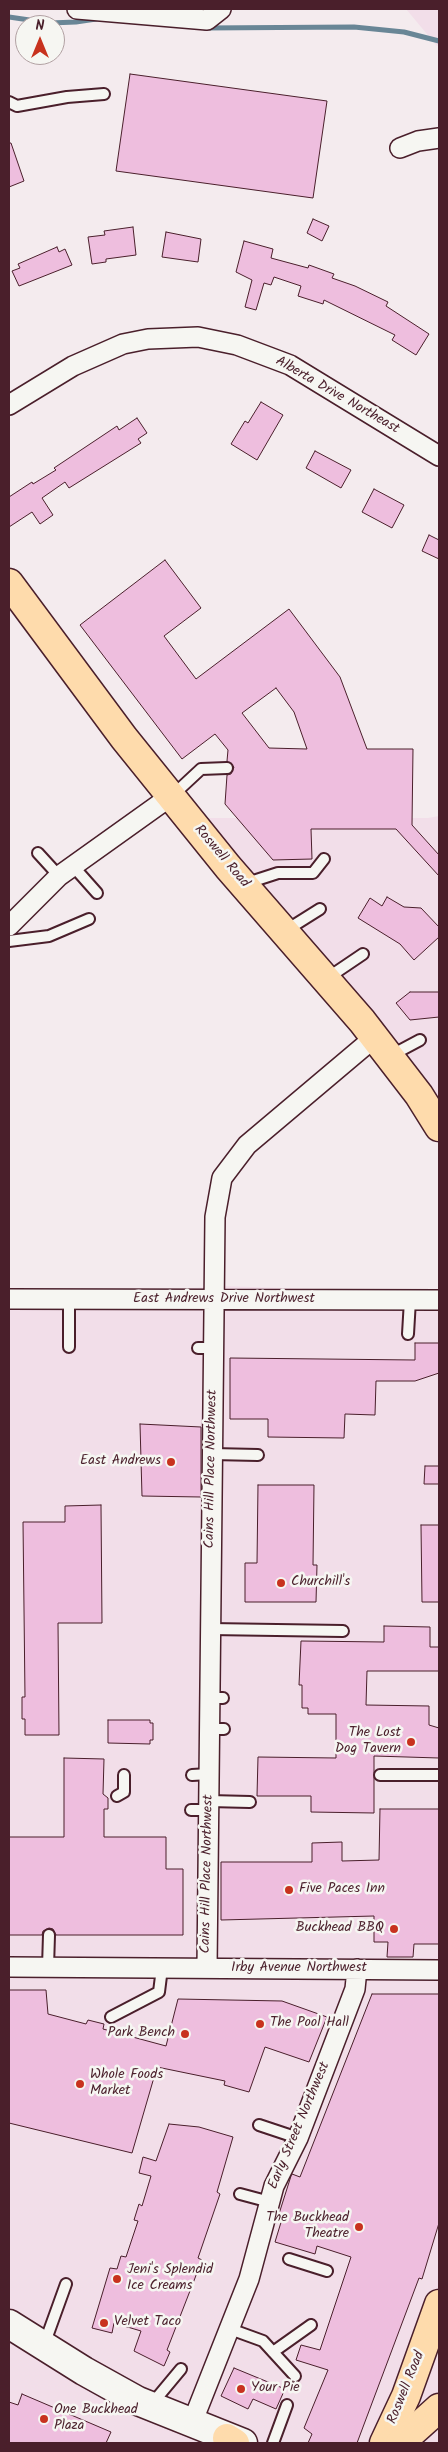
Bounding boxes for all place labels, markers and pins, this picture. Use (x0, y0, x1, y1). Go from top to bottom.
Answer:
place label: East Andrews (80, 1454, 161, 1470)
marker: East Andrews (165, 1456, 177, 1468)
place label: Churchill's (291, 1575, 350, 1591)
marker: Churchill's (275, 1577, 287, 1589)
place label: The Lost Dog Tavern (335, 1726, 401, 1758)
marker: The Lost Dog Tavern (405, 1736, 417, 1748)
place label: Five Paces Inn (299, 1882, 385, 1898)
marker: Five Paces Inn (283, 1884, 295, 1896)
place label: Buckhead BBQ (296, 1921, 384, 1937)
marker: Buckhead BBQ (388, 1923, 400, 1935)
place label: The Pool Hall (270, 2016, 349, 2032)
marker: The Pool Hall (254, 2018, 266, 2030)
place label: Park Bench (108, 2026, 175, 2042)
marker: Park Bench (179, 2028, 191, 2040)
place label: Whole Foods Market (90, 2068, 163, 2100)
marker: Whole Foods Market (74, 2078, 86, 2090)
place label: The Buckhead Theatre (266, 2211, 349, 2244)
marker: The Buckhead Theatre (353, 2221, 365, 2233)
place label: Jeni's Splendid Ice Creams (127, 2263, 213, 2296)
marker: Jeni's Splendid Ice Creams (111, 2273, 123, 2285)
place label: Velvet Taco (114, 2315, 181, 2331)
marker: Velvet Taco (98, 2317, 110, 2329)
place label: Your Pie (251, 2381, 300, 2397)
marker: Your Pie (235, 2383, 247, 2395)
place label: One Buckhead Plaza (54, 2403, 138, 2436)
marker: One Buckhead Plaza (38, 2413, 50, 2425)

